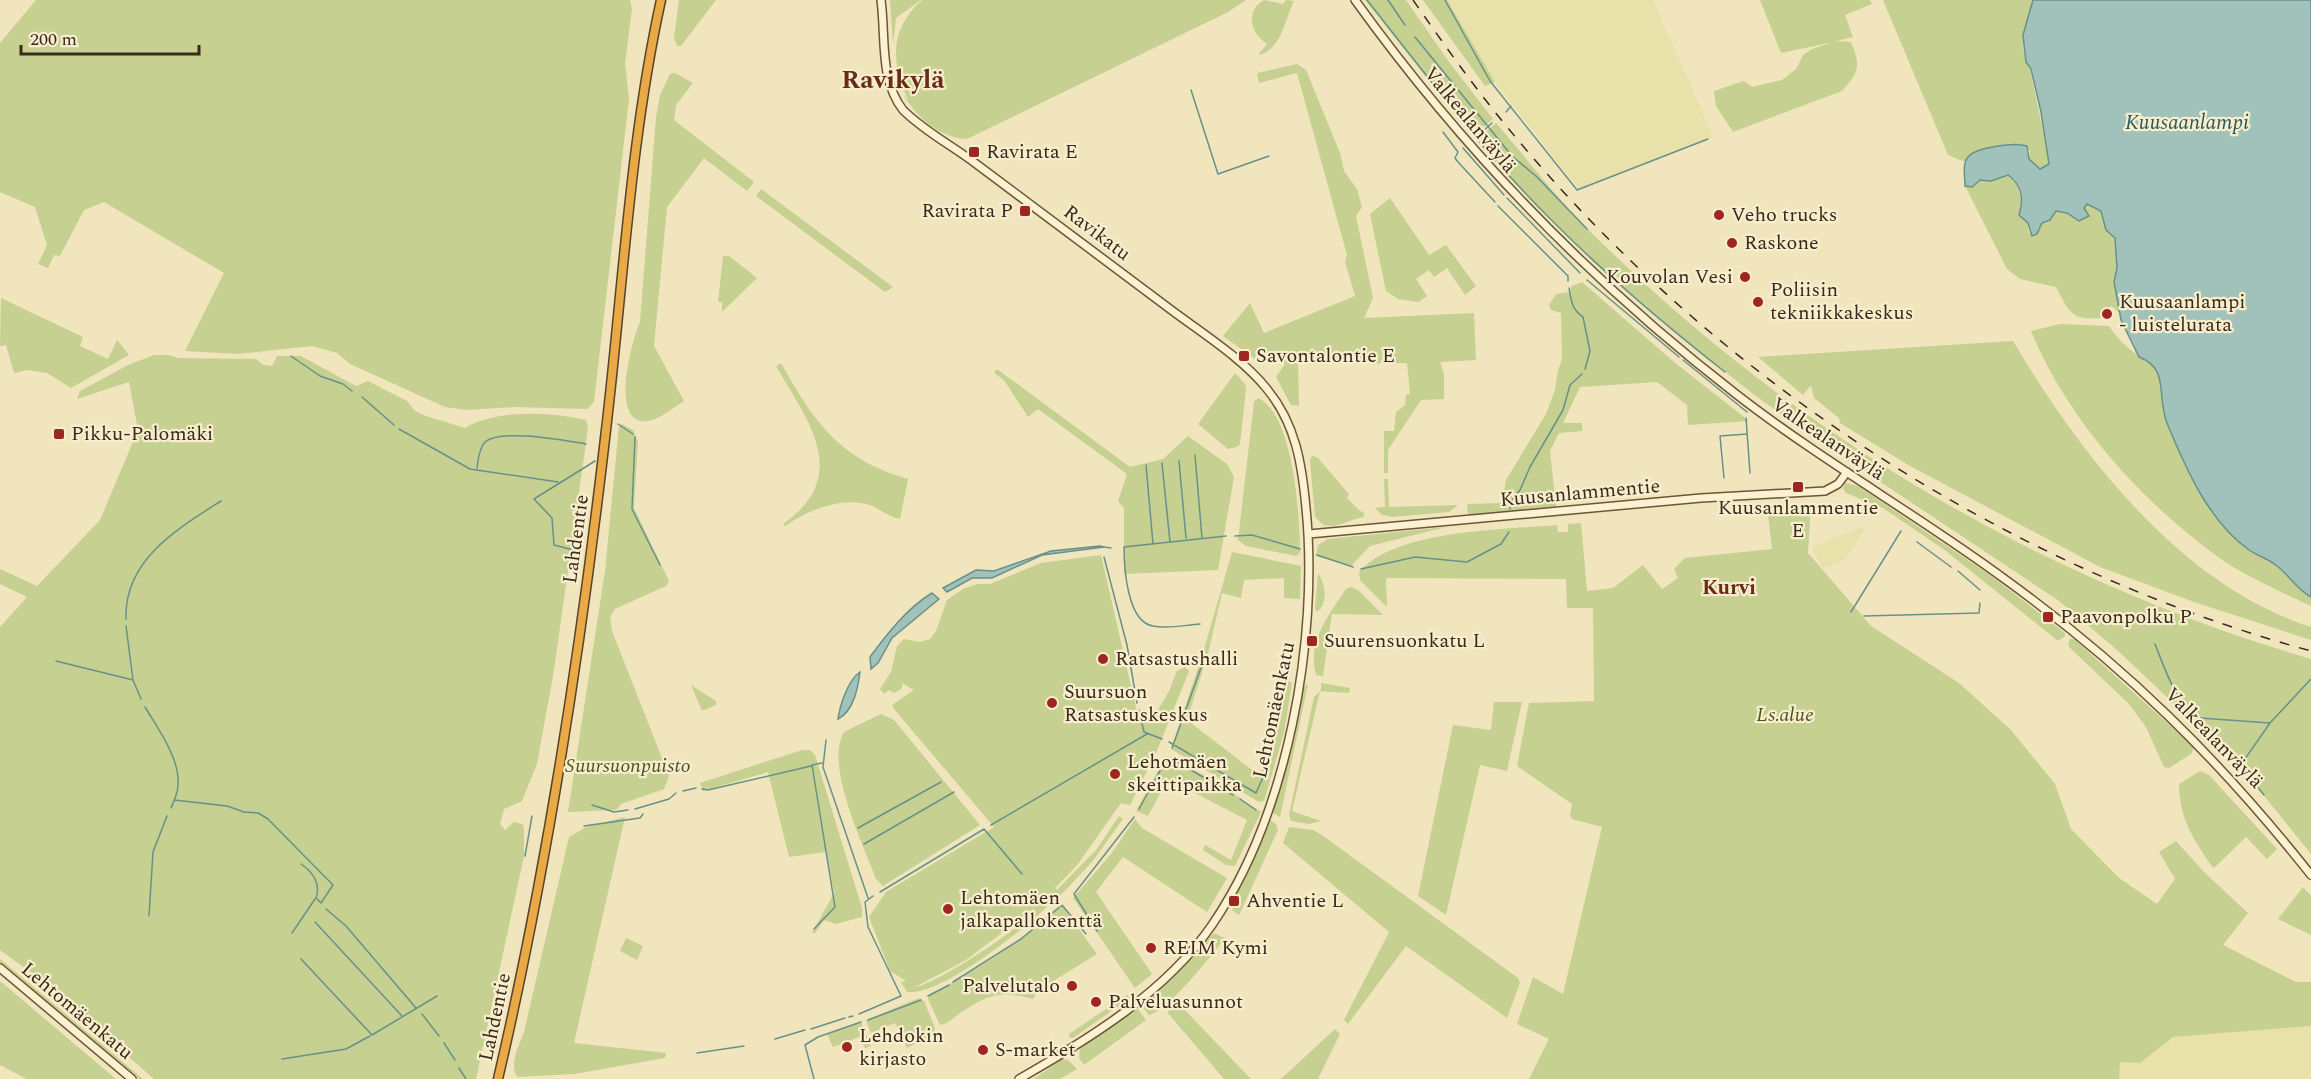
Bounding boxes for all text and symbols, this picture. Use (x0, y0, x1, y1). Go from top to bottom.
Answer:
scale bar (21, 18, 200, 56)
text: 200 m (30, 26, 77, 53)
district label: Ravikylä (841, 60, 945, 100)
street label: Valkealanväylä (1416, 60, 1524, 180)
water label: Kuusaanlampi (2125, 107, 2249, 139)
place label: Ravirata E (986, 137, 1078, 167)
marker: Ravirata E (967, 145, 981, 159)
place label: Ravirata P (921, 196, 1013, 226)
street label: Ravikatu (1057, 198, 1137, 268)
place label: Veho trucks (1731, 200, 1837, 230)
marker: Ravirata P (1018, 204, 1032, 218)
marker: Veho trucks (1712, 208, 1726, 222)
place label: Raskone (1744, 228, 1819, 258)
marker: Raskone (1725, 236, 1739, 250)
place label: Kouvolan Vesi (1606, 262, 1733, 292)
marker: Kouvolan Vesi (1738, 270, 1752, 284)
place label: Poliisin tekniikkakeskus (1770, 275, 1913, 328)
place label: Kuusaanlampi - luistelurata (2119, 287, 2246, 340)
marker: Poliisin tekniikkakeskus (1751, 295, 1765, 309)
marker: Kuusaanlampi - luistelurata (2100, 307, 2114, 321)
place label: Savontalontie E (1256, 341, 1395, 371)
marker: Savontalontie E (1237, 349, 1251, 363)
street label: Valkealanväylä (1765, 390, 1891, 488)
place label: Pikku-Palomäki (71, 419, 213, 449)
marker: Pikku-Palomäki (52, 427, 66, 441)
street label: Kuusanlammentie (1499, 471, 1661, 515)
marker: Kuusanlammentie E (1791, 480, 1805, 494)
street label: Lahdentie (555, 493, 597, 585)
place label: Kuusanlammentie E (1718, 493, 1878, 546)
district label: Kurvi (1702, 572, 1756, 604)
place label: Paavonpolku P (2060, 602, 2192, 632)
marker: Paavonpolku P (2041, 610, 2055, 624)
place label: Suurensuonkatu L (1324, 626, 1485, 656)
marker: Suurensuonkatu L (1305, 634, 1319, 648)
street label: Lehtomäenkatu (1245, 639, 1303, 781)
place label: Ratsastushalli (1115, 644, 1238, 674)
marker: Ratsastushalli (1096, 652, 1110, 666)
place label: Suursuon Ratsastuskeskus (1064, 677, 1208, 730)
street label: Valkealanväylä (2158, 680, 2271, 796)
marker: Suursuon Ratsastuskeskus (1045, 696, 1059, 710)
park label: Ls.alue (1756, 700, 1814, 730)
place label: Lehotmäen skeittipaikka (1127, 747, 1242, 800)
park label: Suursuonpuisto (565, 751, 691, 781)
marker: Lehotmäen skeittipaikka (1108, 767, 1122, 781)
place label: Lehtomäen jalkapallokenttä (960, 883, 1102, 936)
place label: Ahventie L (1246, 886, 1344, 916)
marker: Ahventie L (1227, 894, 1241, 908)
marker: Lehtomäen jalkapallokenttä (941, 902, 955, 916)
place label: REIM Kymi (1163, 933, 1268, 963)
marker: REIM Kymi (1144, 941, 1158, 955)
street label: Lehtomäenkatu (14, 955, 140, 1067)
street label: Lahdentie (471, 970, 519, 1064)
place label: Palvelutalo (962, 971, 1060, 1001)
marker: Palvelutalo (1065, 979, 1079, 993)
place label: Palveluasunnot (1108, 987, 1243, 1017)
marker: Palveluasunnot (1089, 995, 1103, 1009)
place label: Lehdokin kirjasto (859, 1021, 944, 1074)
place label: S-market (995, 1035, 1075, 1065)
marker: Lehdokin kirjasto (840, 1040, 854, 1054)
marker: S-market (976, 1043, 990, 1057)

